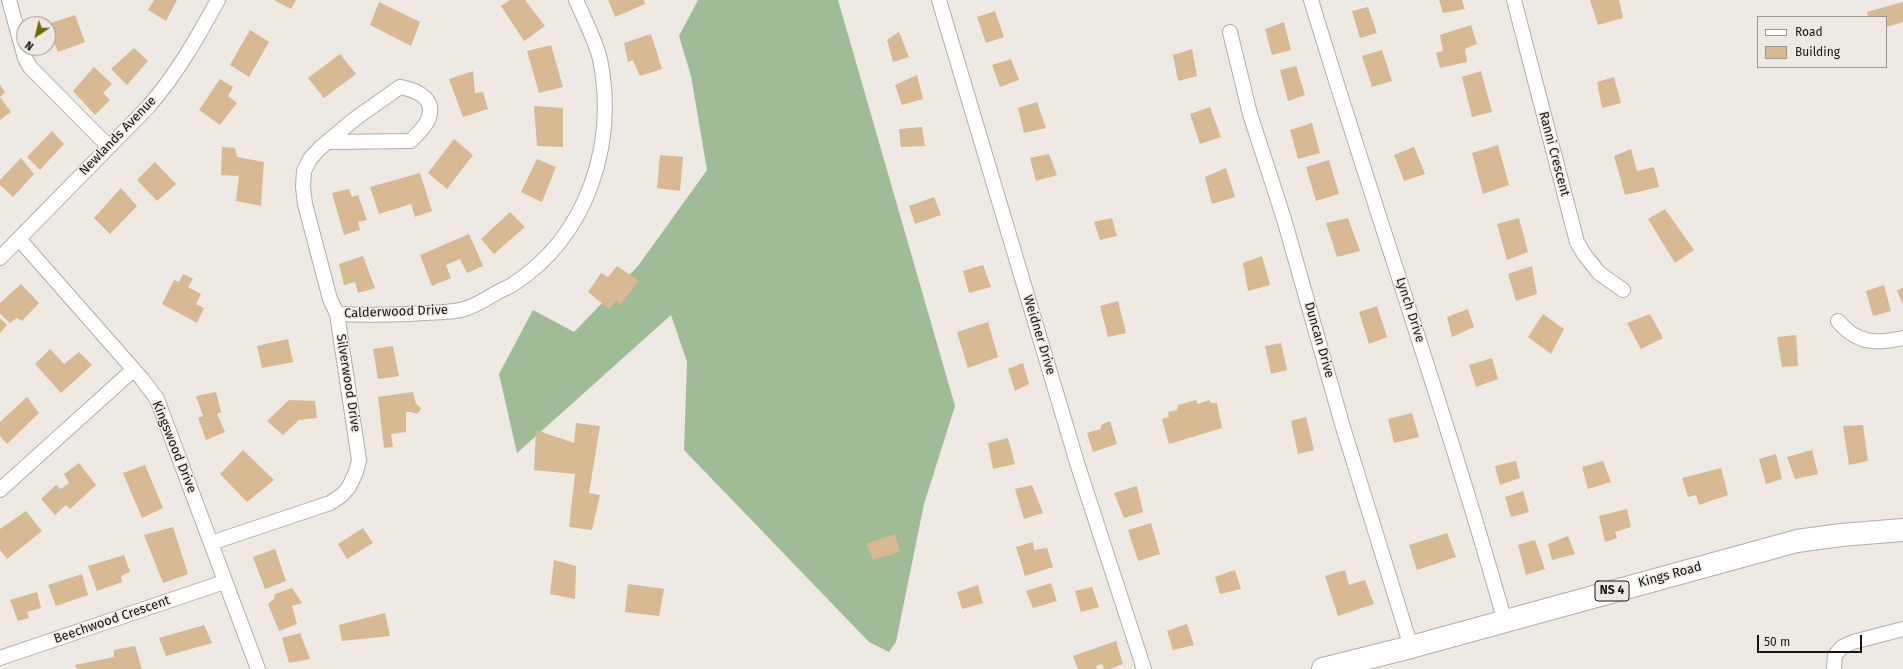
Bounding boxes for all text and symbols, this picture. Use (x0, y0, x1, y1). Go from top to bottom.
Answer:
north arrow (16, 16, 56, 56)
legend (1757, 16, 1887, 68)
text: Road (1795, 25, 1823, 39)
text: N (23, 38, 36, 53)
text: Building (1795, 45, 1840, 59)
street label: Newlands Avenue (76, 93, 160, 179)
street label: Ranni Crescent (1535, 110, 1573, 198)
street label: Lynch Drive (1392, 276, 1428, 344)
street label: Weidner Drive (1019, 293, 1059, 377)
street label: Duncan Drive (1301, 300, 1337, 380)
street label: Calderwood Drive (344, 302, 448, 322)
street label: Silverwood Drive (333, 333, 363, 433)
street label: Kingswood Drive (148, 399, 200, 495)
street label: Kings Road (1637, 559, 1703, 591)
road number: NS 4 (1595, 581, 1629, 601)
street label: Beechwood Crescent (52, 593, 172, 647)
scale bar (1759, 627, 1864, 653)
text: 50 m (1764, 635, 1790, 649)

